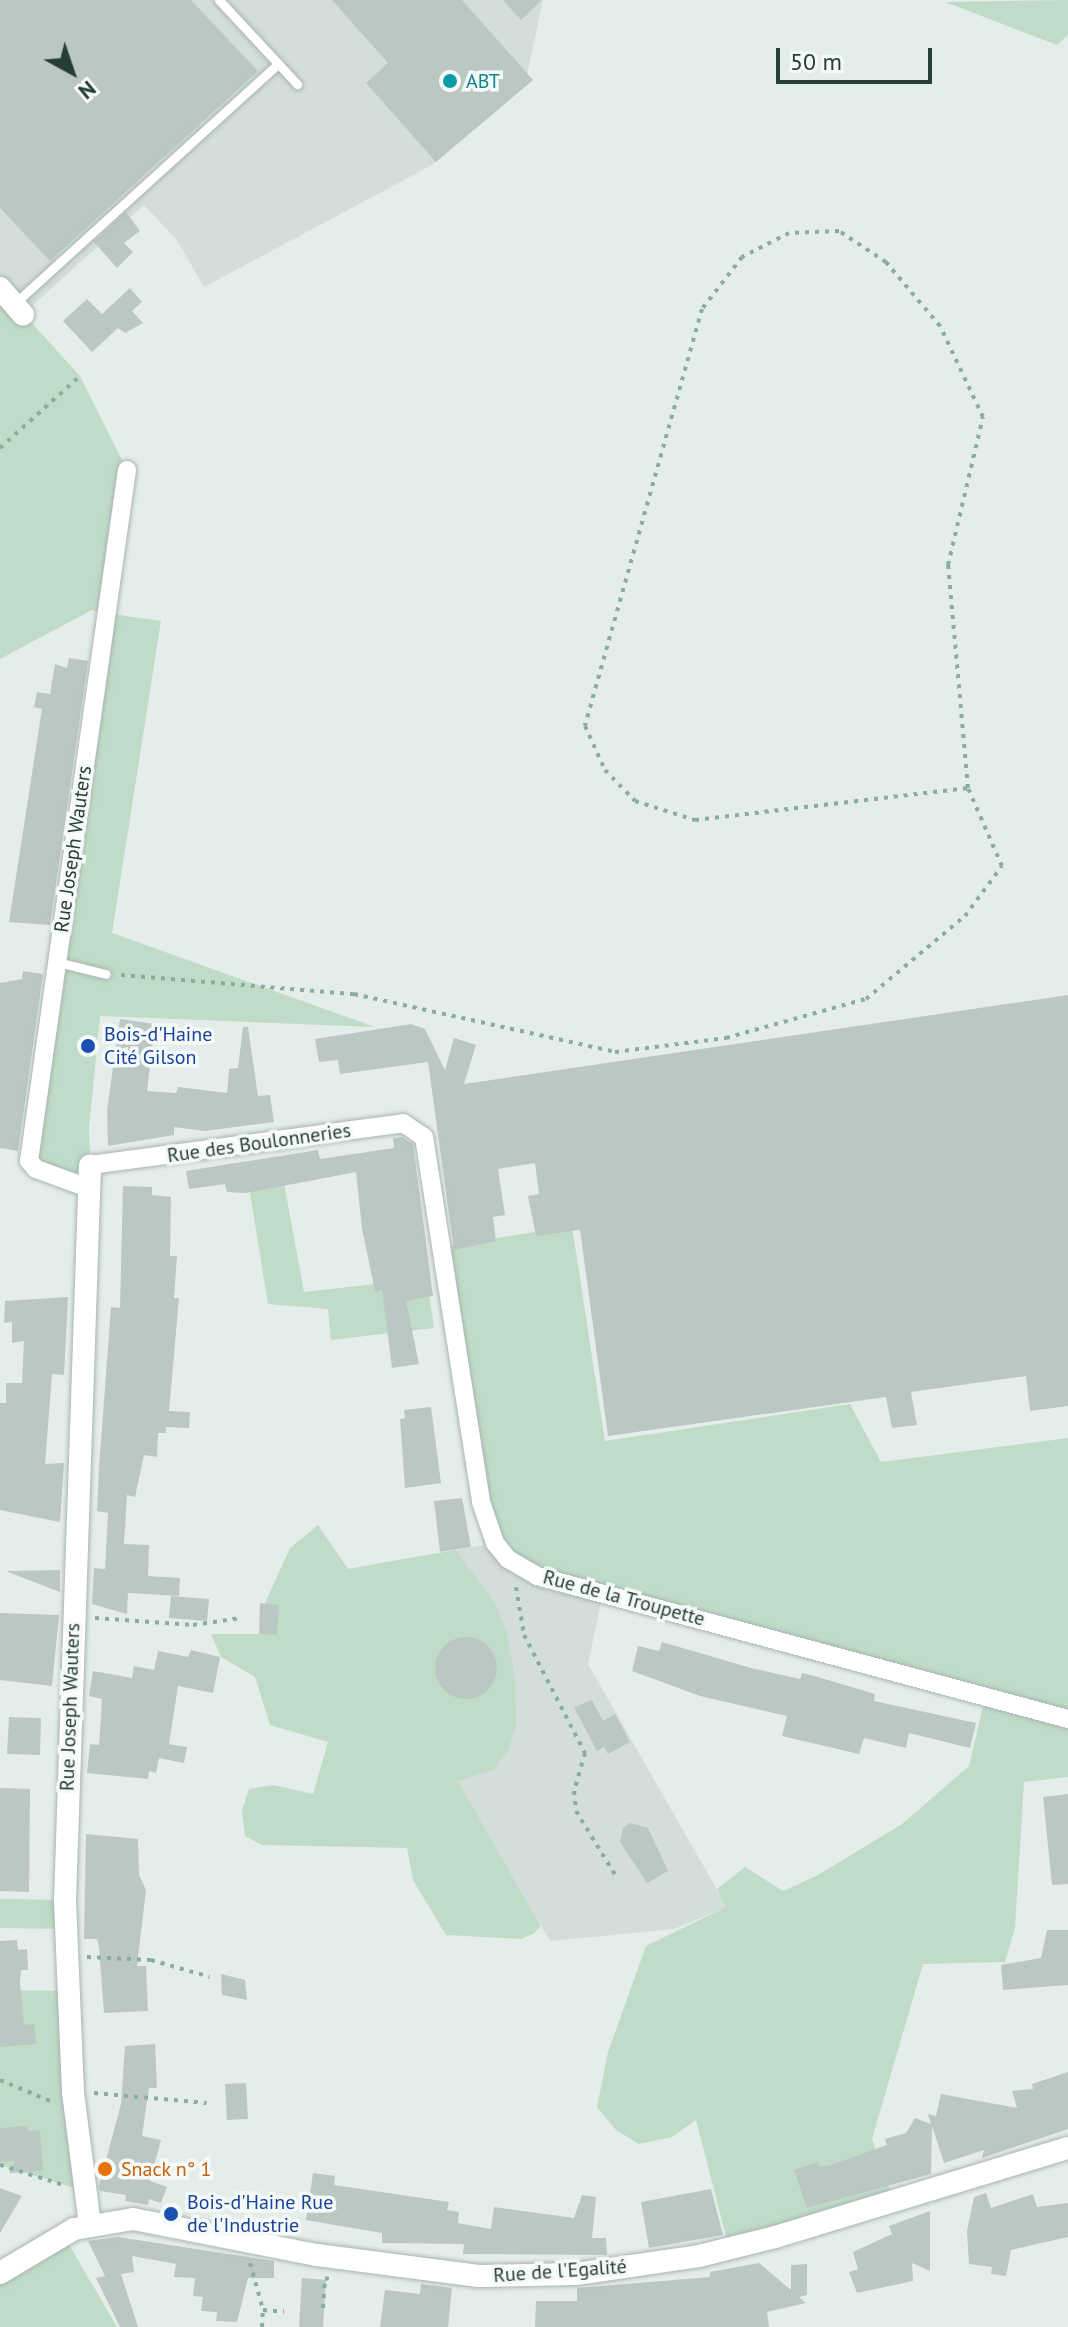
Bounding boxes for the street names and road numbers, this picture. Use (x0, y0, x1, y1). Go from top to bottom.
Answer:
street label: Rue Joseph Wauters (49, 764, 97, 934)
street label: Rue des Boulonneries (166, 1118, 352, 1168)
street label: Rue de la Troupette (540, 1565, 708, 1631)
street label: Rue Joseph Wauters (55, 1622, 85, 1792)
street label: Rue de l'Egalité (492, 2254, 628, 2288)

